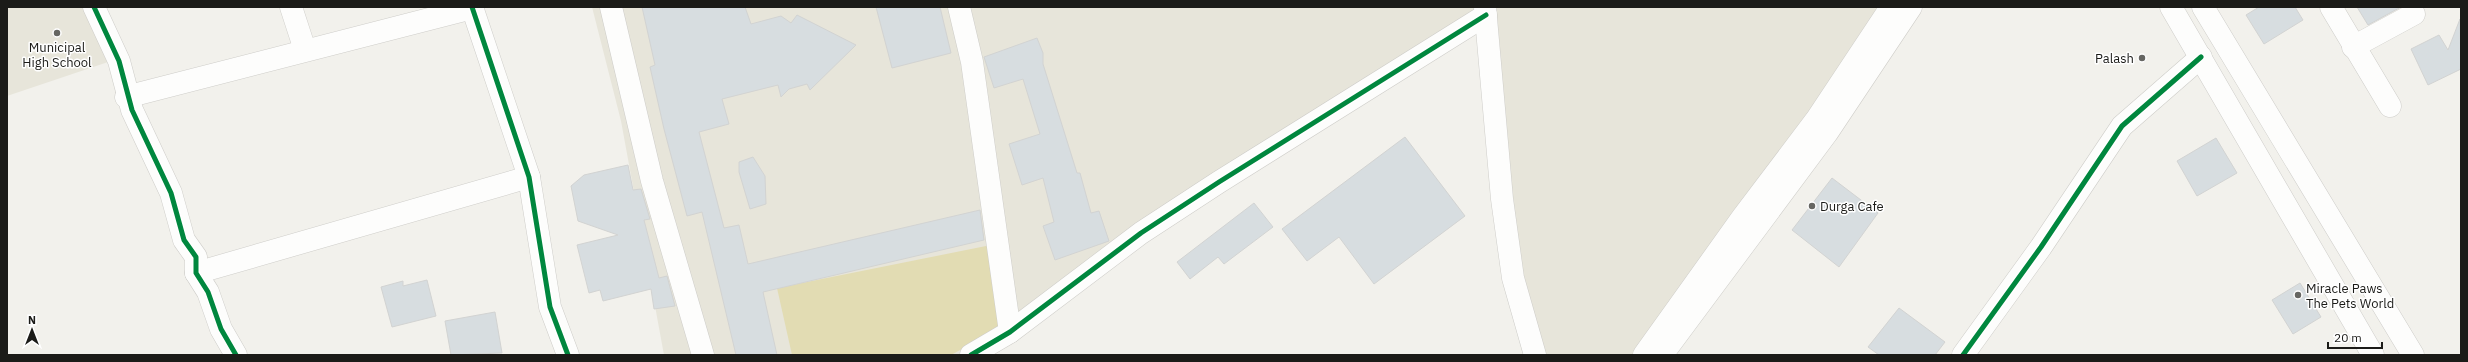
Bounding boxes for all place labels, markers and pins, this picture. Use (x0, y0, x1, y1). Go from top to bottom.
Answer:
marker: Municipal High School (52, 28, 62, 38)
place label: Municipal High School (22, 39, 92, 71)
place label: Palash (2095, 50, 2134, 67)
marker: Palash (2137, 53, 2147, 63)
place label: Durga Cafe (1820, 198, 1884, 215)
marker: Durga Cafe (1807, 201, 1817, 211)
place label: Miracle Paws The Pets World (2306, 280, 2394, 312)
marker: Miracle Paws The Pets World (2293, 290, 2303, 300)

